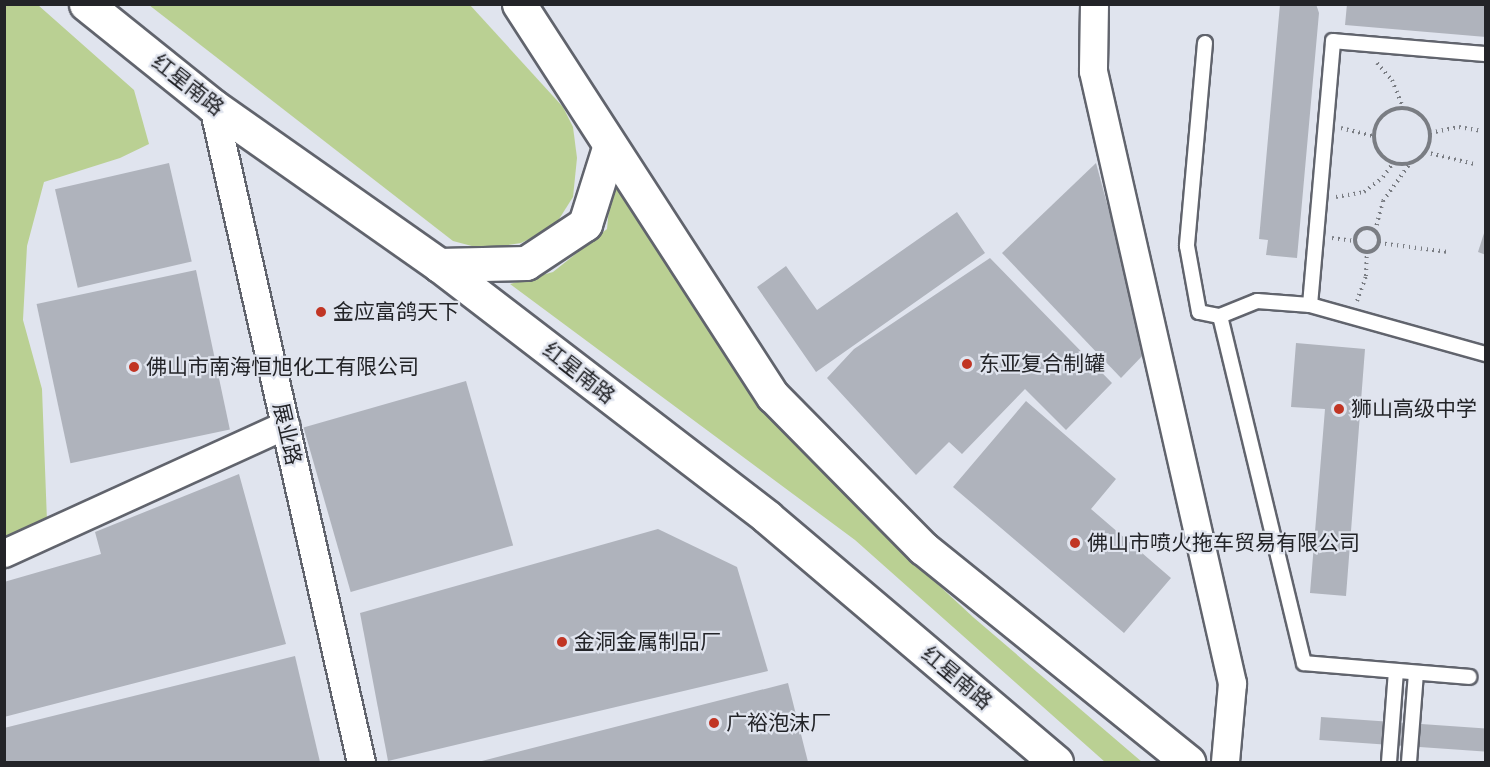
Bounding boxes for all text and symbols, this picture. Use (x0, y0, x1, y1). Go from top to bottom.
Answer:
street label: 红星南路 (147, 49, 229, 121)
place label: 金应富鸽天下 (333, 299, 459, 325)
marker: 金应富鸽天下 (314, 305, 328, 319)
street label: 红星南路 (538, 337, 620, 409)
place label: 东亚复合制罐 (979, 351, 1105, 377)
place label: 佛山市南海恒旭化工有限公司 (146, 354, 419, 380)
marker: 东亚复合制罐 (960, 357, 974, 371)
marker: 佛山市南海恒旭化工有限公司 (127, 360, 141, 374)
place label: 狮山高级中学 (1351, 396, 1477, 422)
street label: 展业路 (268, 400, 306, 468)
marker: 狮山高级中学 (1332, 402, 1346, 416)
place label: 佛山市喷火拖车贸易有限公司 (1087, 530, 1360, 556)
marker: 佛山市喷火拖车贸易有限公司 (1068, 536, 1082, 550)
place label: 金洞金属制品厂 (574, 629, 721, 655)
marker: 金洞金属制品厂 (555, 635, 569, 649)
street label: 红星南路 (917, 641, 997, 715)
place label: 广裕泡沫厂 (726, 710, 831, 736)
marker: 广裕泡沫厂 (707, 716, 721, 730)

